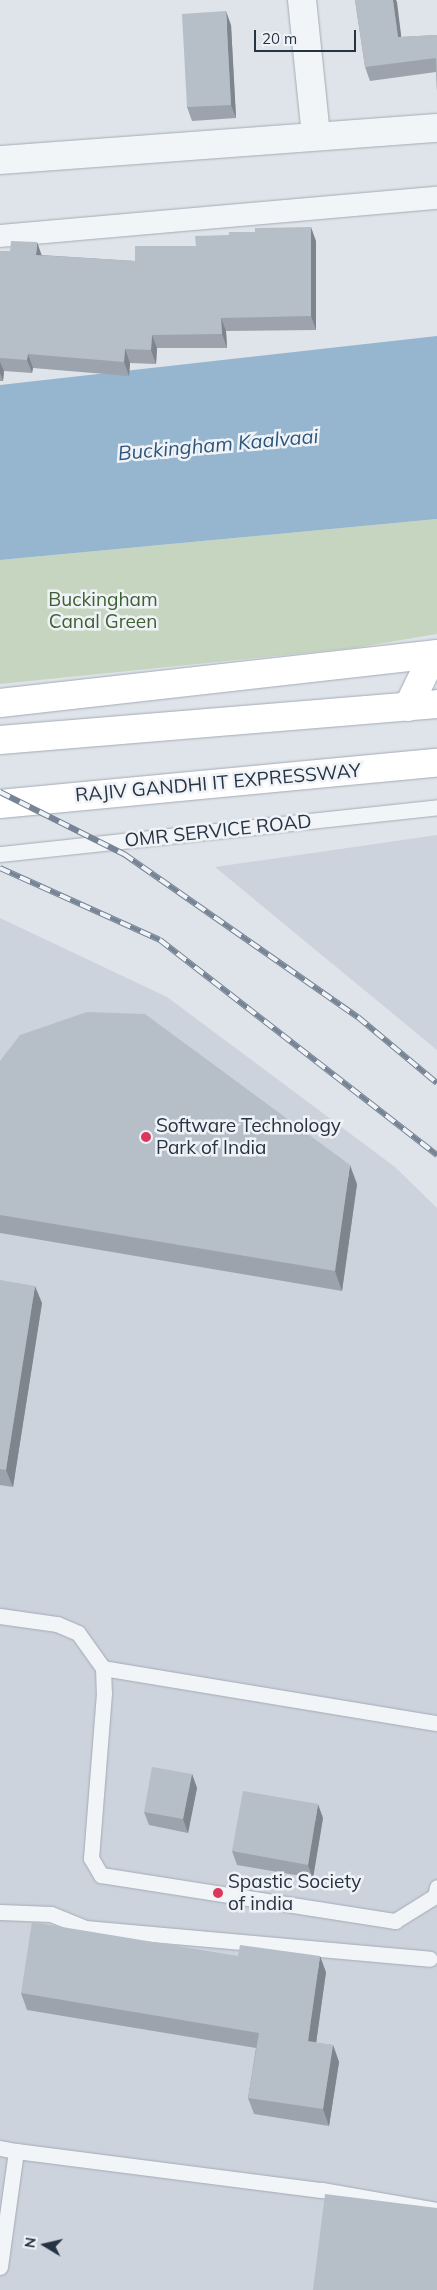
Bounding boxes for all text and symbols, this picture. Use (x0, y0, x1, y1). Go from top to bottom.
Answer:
scale bar (257, 20, 360, 52)
text: 20 m (262, 29, 297, 48)
water label: Buckingham Kaalvaai (117, 423, 319, 465)
park label: Buckingham Canal Green (48, 589, 158, 633)
street label: RAJIV GANDHI IT EXPRESSWAY (74, 759, 362, 807)
street label: OMR SERVICE ROAD (123, 810, 313, 852)
place label: Software Technology Park of India (156, 1115, 341, 1159)
marker: Software Technology Park of India (140, 1131, 152, 1143)
place label: Spastic Society of india (228, 1871, 361, 1915)
marker: Spastic Society of india (212, 1887, 224, 1899)
north arrow (20, 2220, 70, 2270)
text: N (20, 2236, 40, 2249)

